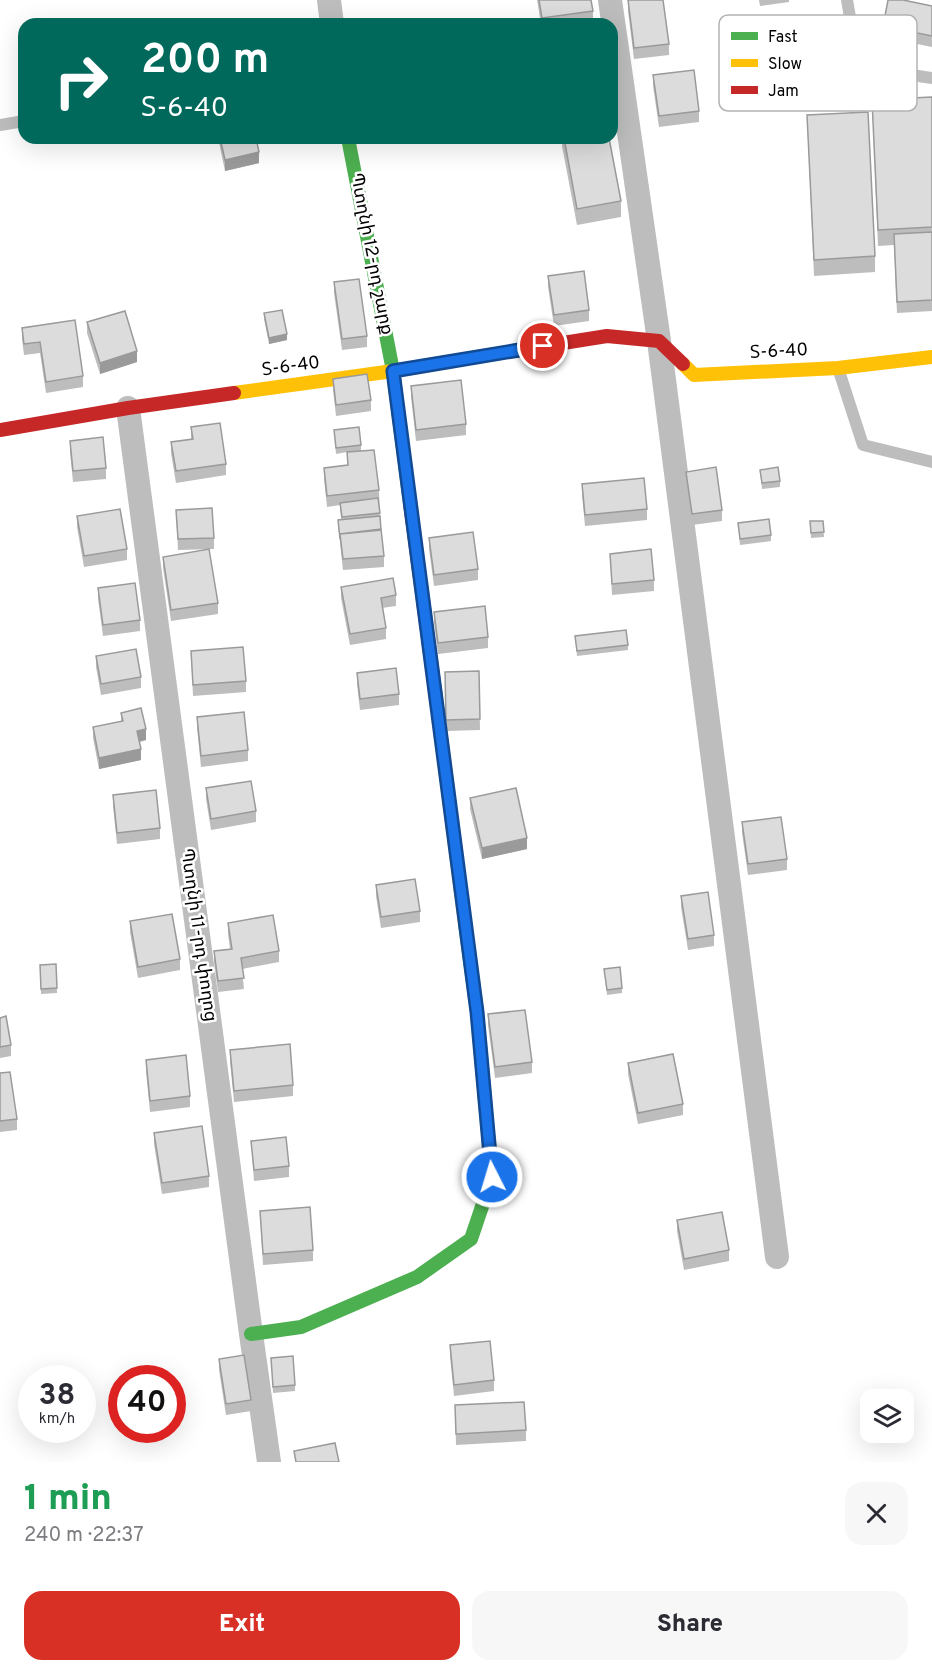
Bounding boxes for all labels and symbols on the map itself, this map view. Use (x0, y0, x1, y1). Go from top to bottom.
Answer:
legend (719, 15, 917, 111)
text: Fast (768, 28, 798, 48)
text: Slow (768, 55, 802, 75)
text: Jam (768, 82, 799, 102)
street label: Պտղնի 12-րդ շարք (344, 171, 398, 337)
pin (517, 320, 568, 371)
street label: Տ-6-40 (749, 339, 809, 365)
street label: Տ-6-40 (261, 352, 321, 382)
street label: Պտղնի 11-րդ փողոց (174, 847, 222, 1023)
position arrow (460, 1145, 524, 1209)
speed limit sign: 40 (108, 1365, 186, 1443)

